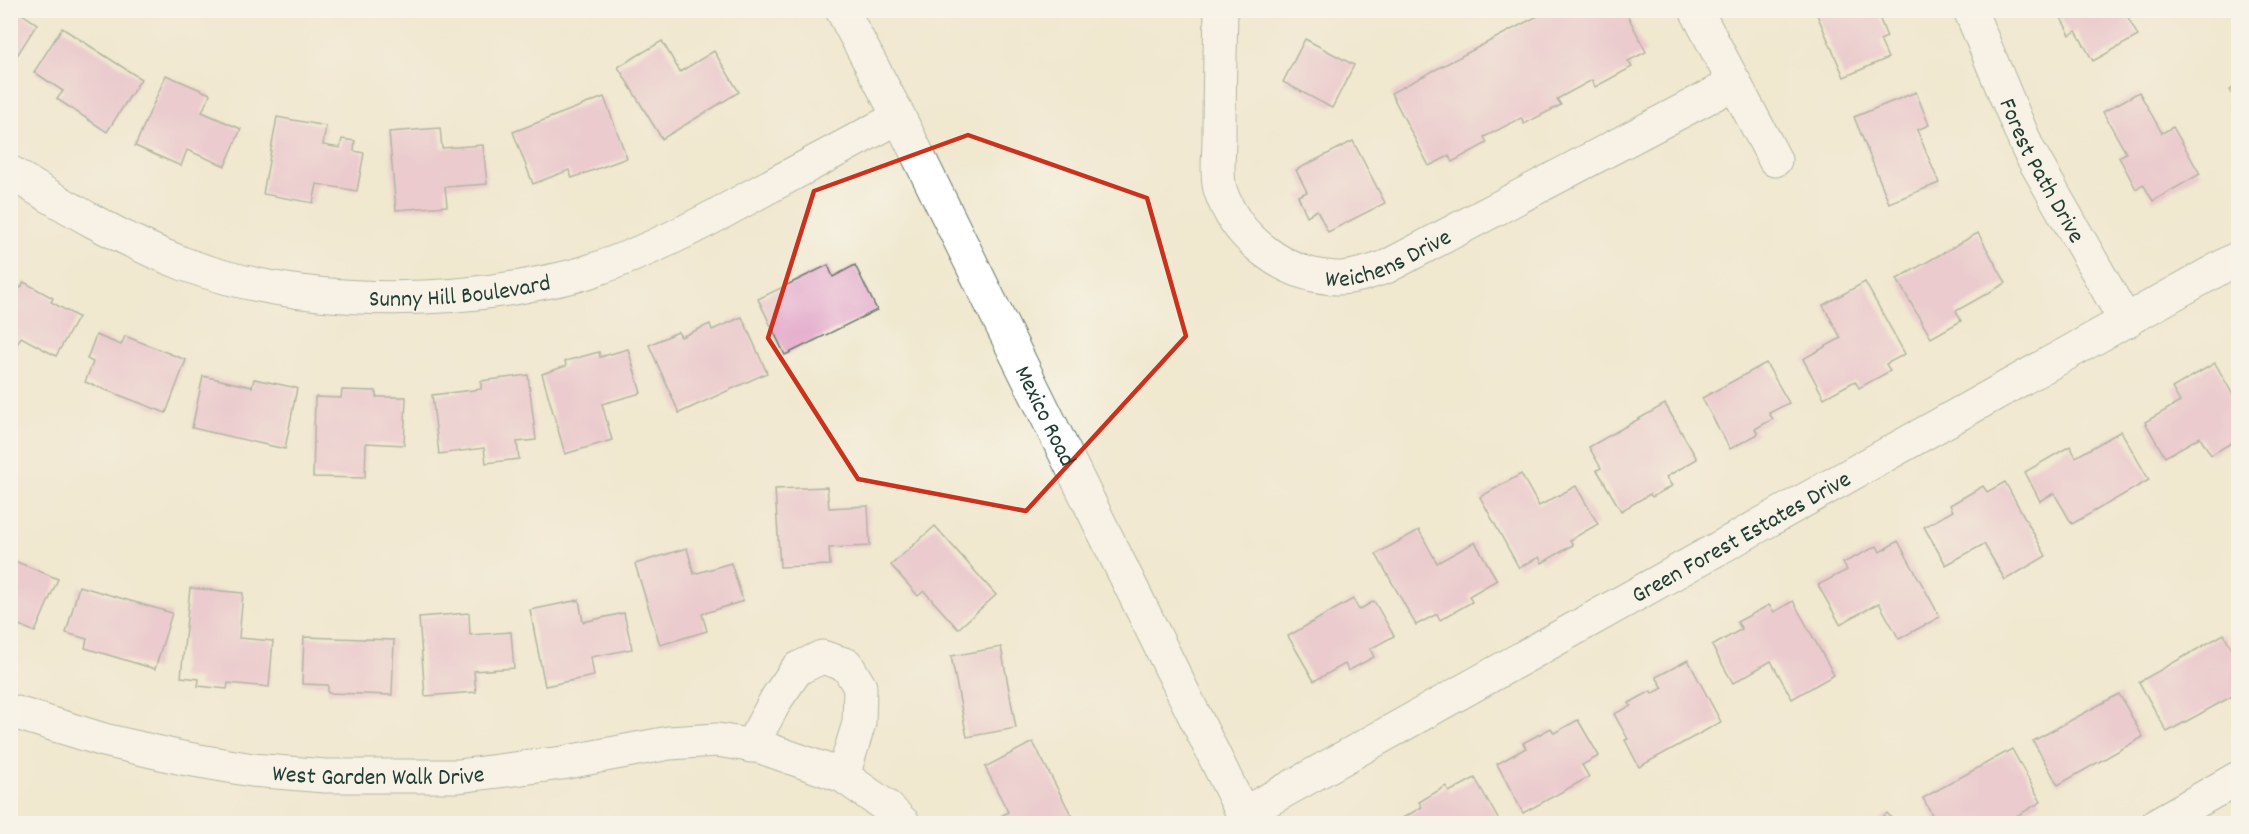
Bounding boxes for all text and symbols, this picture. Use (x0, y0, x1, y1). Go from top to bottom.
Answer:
street label: Forest Path Drive (1989, 94, 2092, 250)
street label: Weichens Drive (1324, 222, 1458, 298)
street label: Sunny Hill Boulevard (369, 267, 554, 318)
street label: Mexico Road (1004, 360, 1083, 473)
street label: Green Forest Estates Drive (1626, 464, 1858, 614)
street label: West Garden Walk Drive (271, 758, 487, 796)

